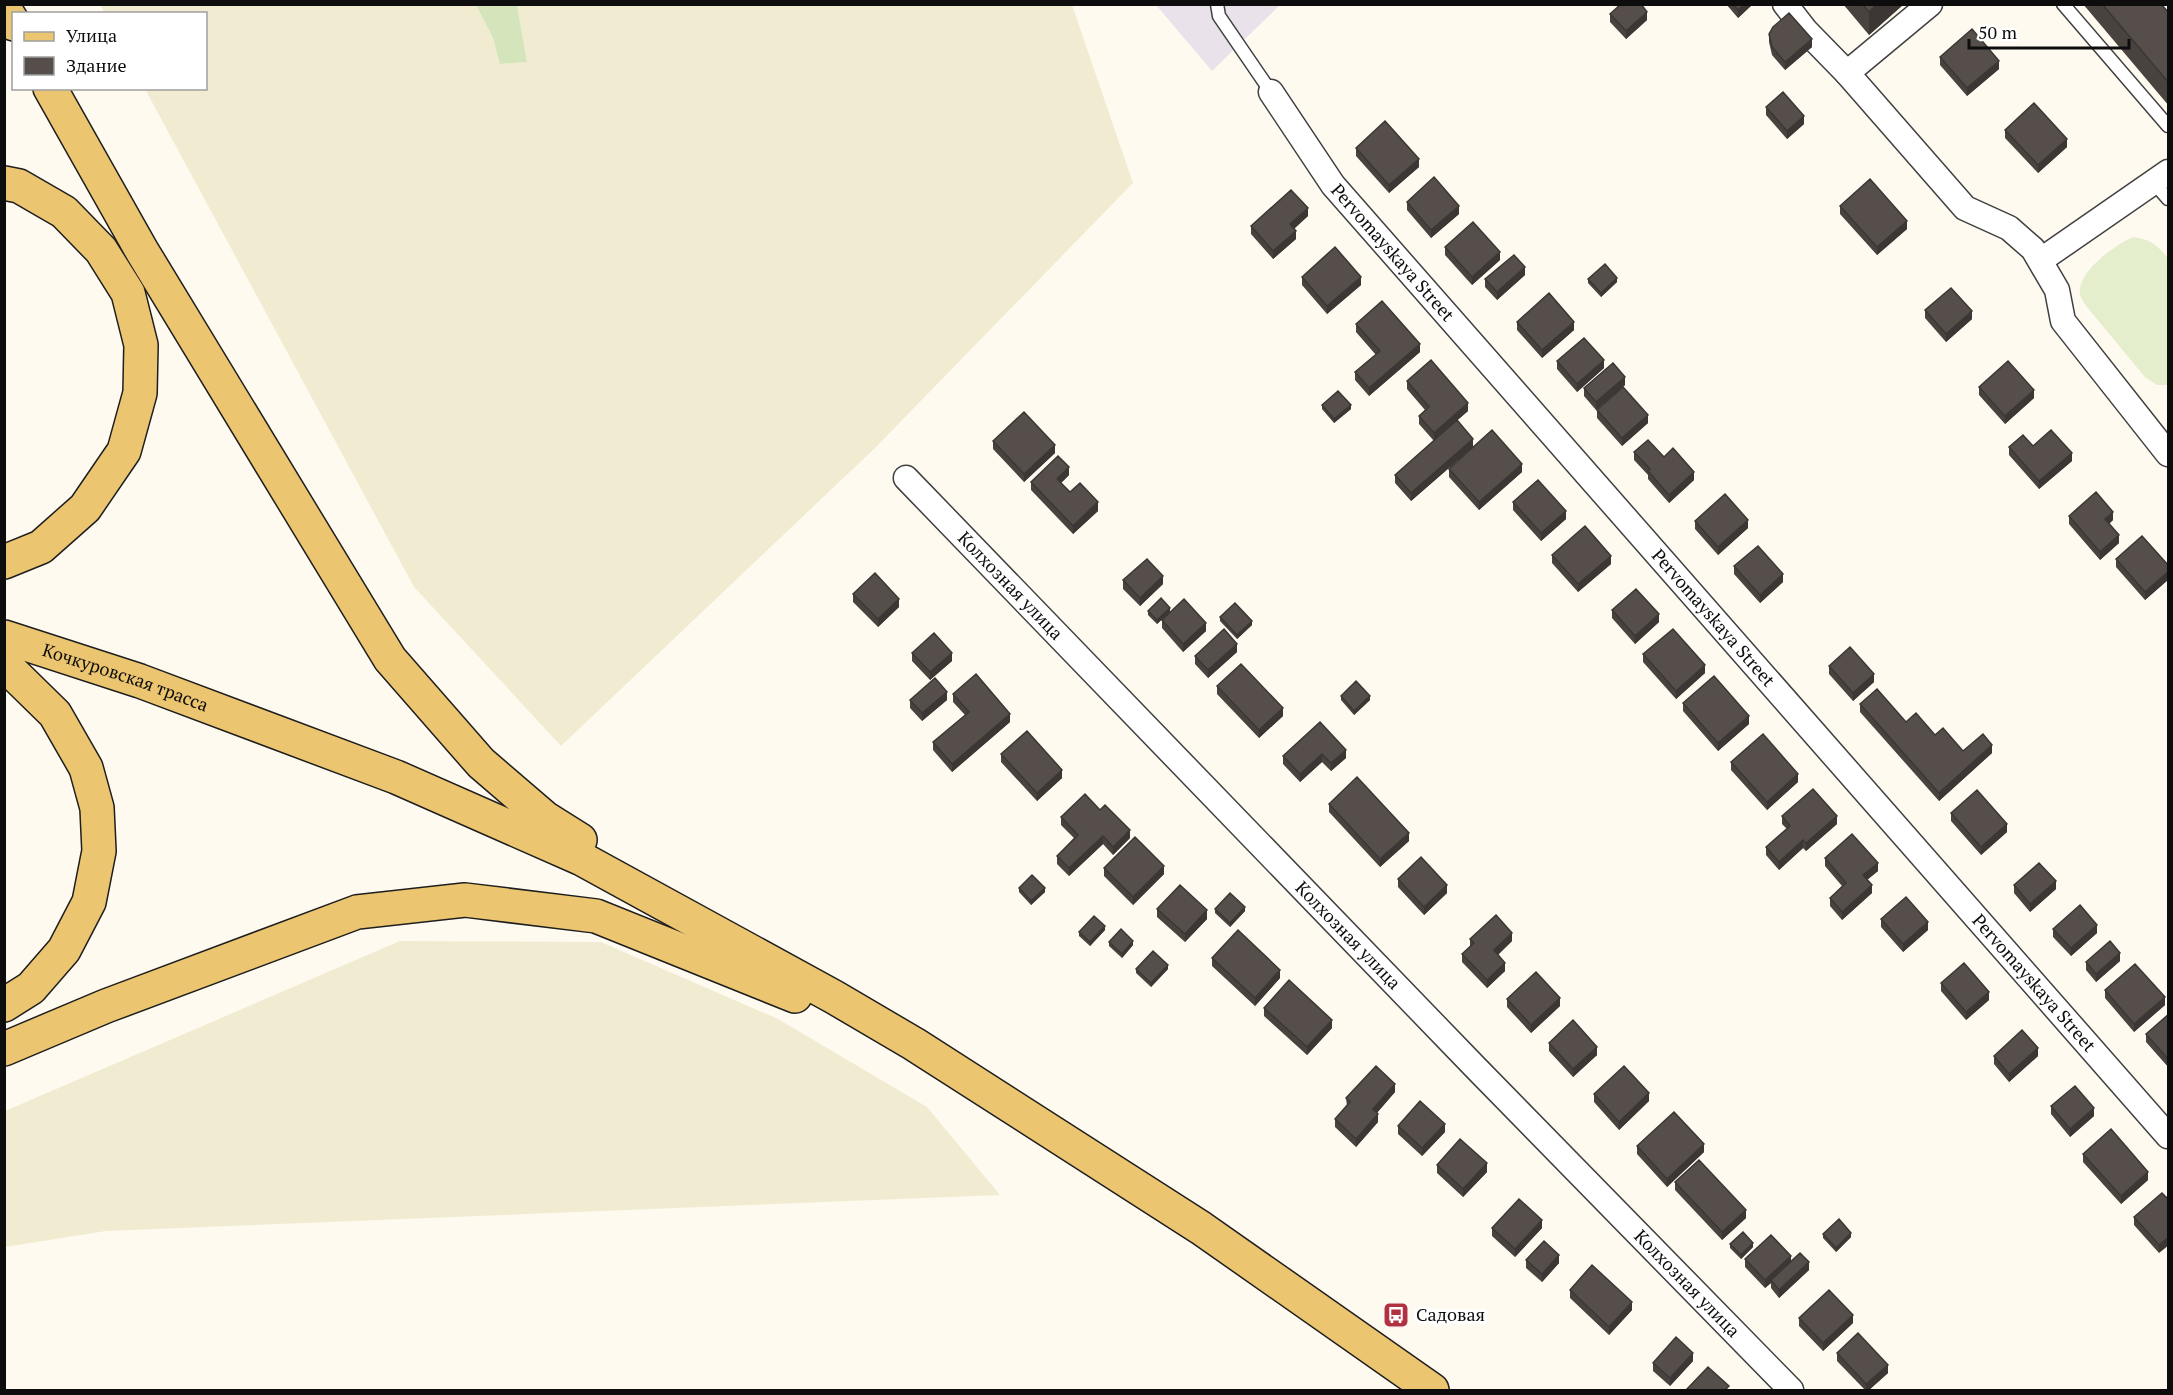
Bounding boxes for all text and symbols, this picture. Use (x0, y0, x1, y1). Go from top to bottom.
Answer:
legend (12, 12, 207, 90)
scale bar (1969, 12, 2130, 50)
text: 50 m (1978, 20, 2018, 44)
text: Улица (66, 23, 117, 47)
text: Здание (66, 53, 126, 77)
street label: Pervomayskaya Street (1326, 178, 1461, 326)
street label: Колхозная улица (953, 526, 1069, 644)
street label: Pervomayskaya Street (1647, 543, 1781, 692)
street label: Кочкуровская трасса (40, 637, 212, 717)
street label: Колхозная улица (1291, 875, 1406, 994)
street label: Pervomayskaya Street (1968, 909, 2102, 1057)
street label: Колхозная улица (1630, 1224, 1746, 1342)
bus stop icon: Садовая (1381, 1300, 1411, 1330)
place label: Садовая (1416, 1302, 1485, 1326)

